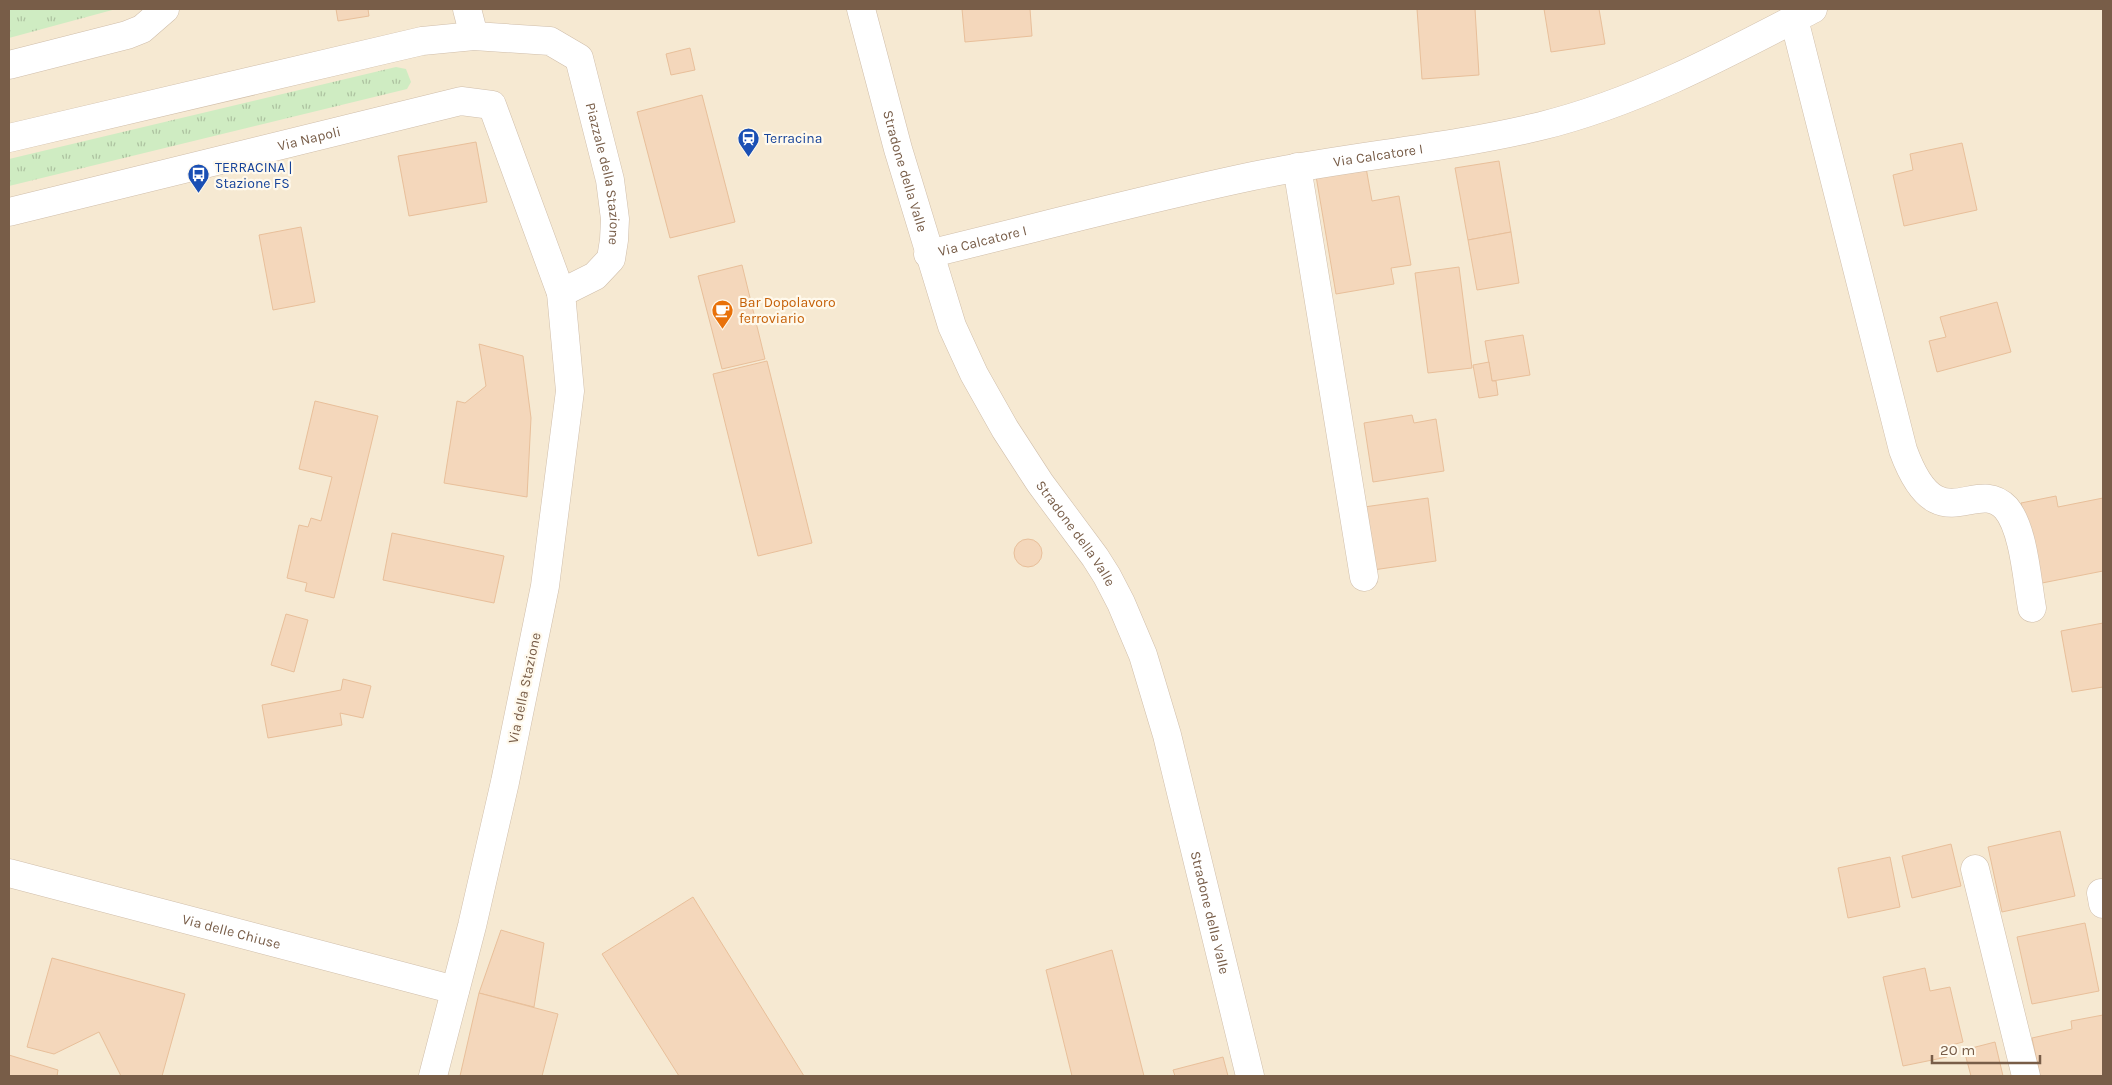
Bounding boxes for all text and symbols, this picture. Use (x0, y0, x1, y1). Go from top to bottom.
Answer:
street label: Piazzale della Stazione (582, 101, 623, 246)
street label: Stradone della Valle (879, 108, 931, 234)
street label: Via Napoli (276, 123, 342, 155)
station icon: Terracina (736, 126, 760, 157)
place label: Terracina (764, 130, 823, 147)
street label: Via Calcatore I (1332, 140, 1424, 171)
place label: TERRACINA | Stazione FS (215, 159, 292, 192)
bus stop icon: TERRACINA | Stazione FS (187, 163, 211, 194)
street label: Via Calcatore I (936, 222, 1029, 260)
place label: Bar Dopolavoro ferroviario (739, 294, 836, 327)
cafe icon: Bar Dopolavoro ferroviario (711, 298, 735, 329)
street label: Stradone della Valle (1032, 477, 1119, 589)
street label: Via della Stazione (504, 631, 545, 745)
street label: Stradone della Valle (1187, 849, 1233, 976)
street label: Via delle Chiuse (180, 911, 282, 953)
scale bar (1932, 1032, 2040, 1064)
text: 20 m (1940, 1041, 1975, 1059)

